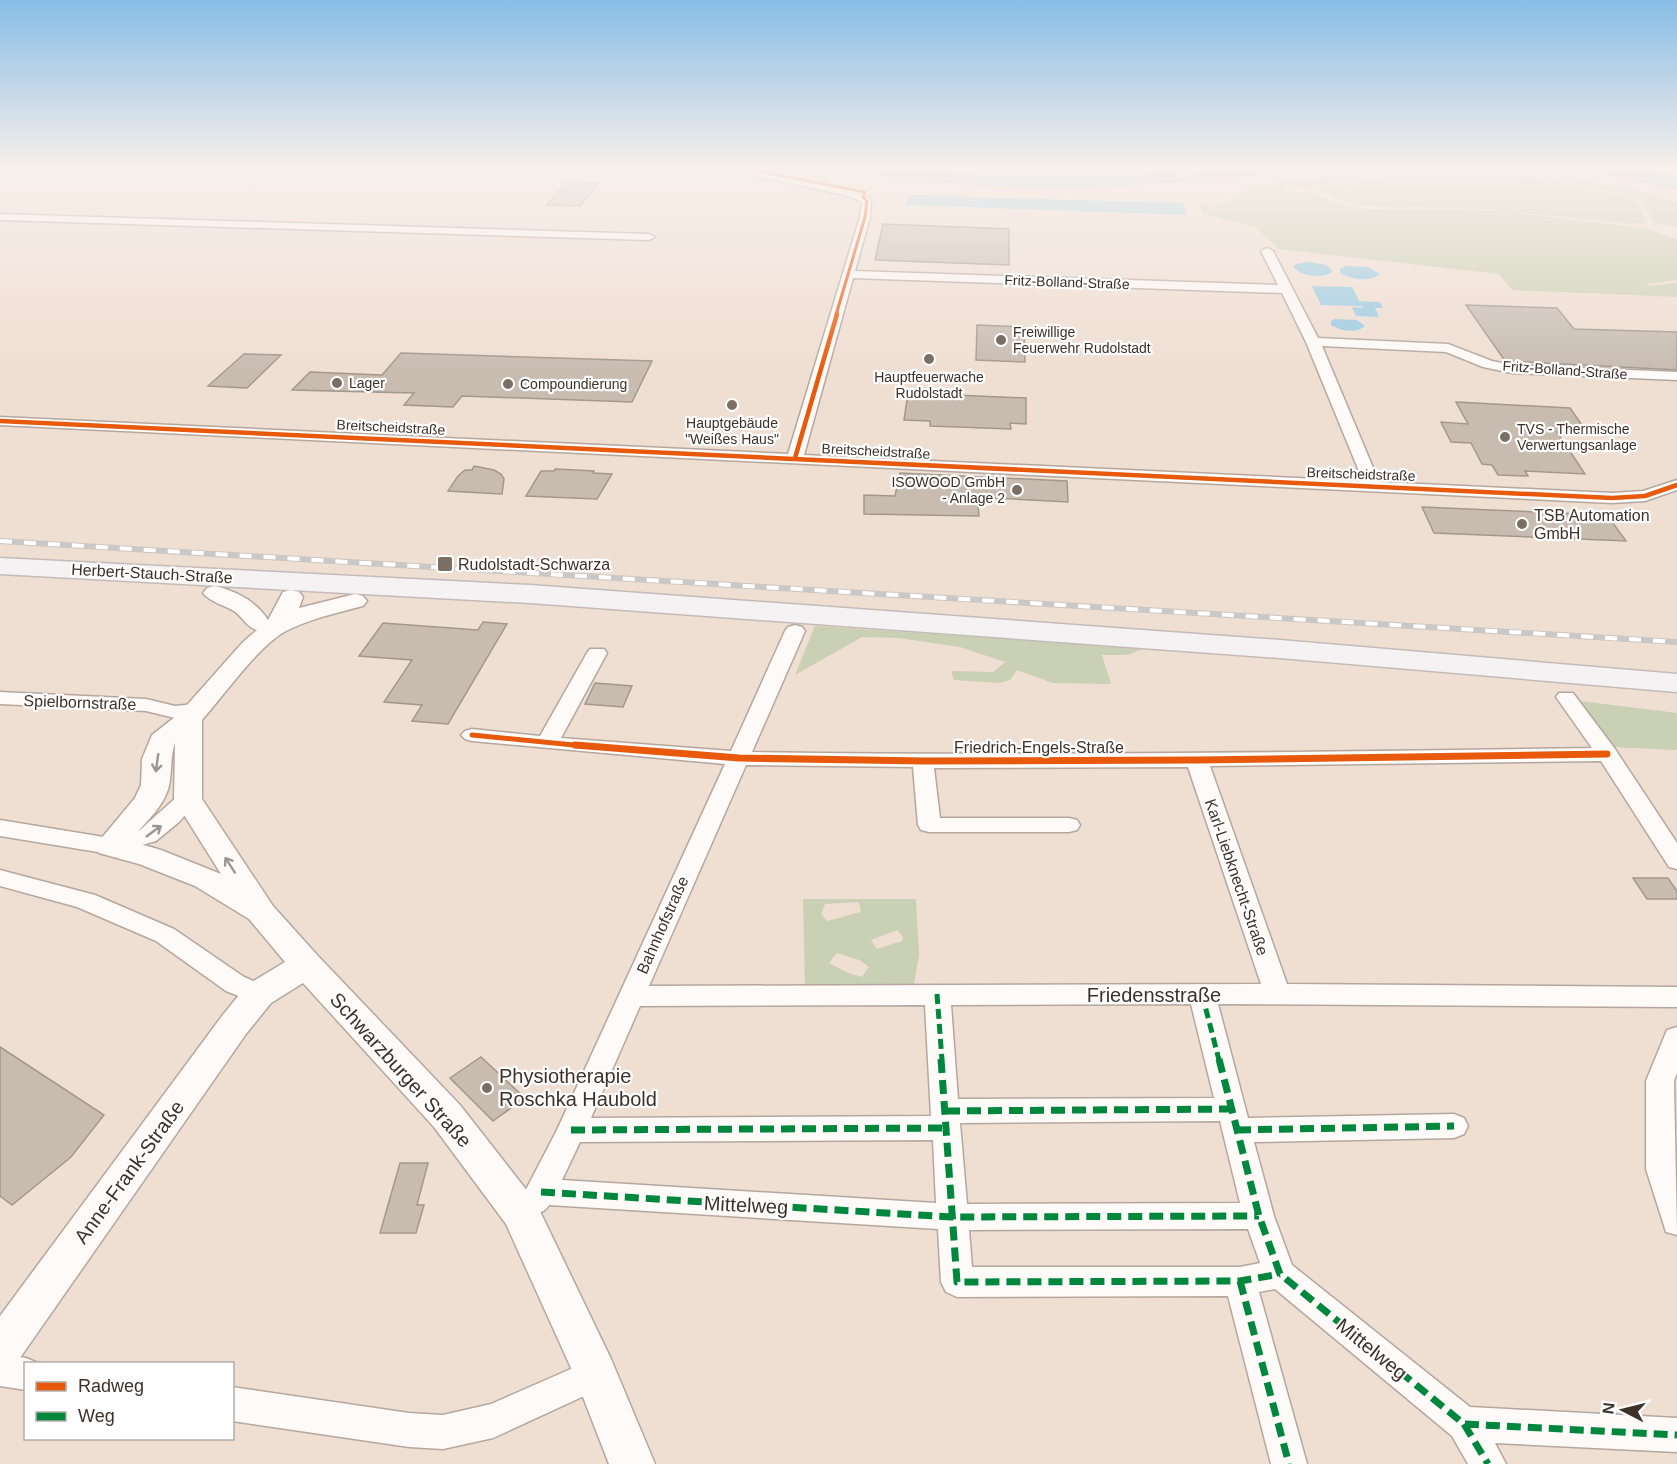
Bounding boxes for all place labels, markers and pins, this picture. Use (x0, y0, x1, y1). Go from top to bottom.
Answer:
place label: Freiwillige Feuerwehr Rudolstadt (1013, 324, 1151, 356)
marker: Freiwillige Feuerwehr Rudolstadt (994, 333, 1008, 347)
marker: Hauptfeuerwache Rudolstadt (922, 352, 936, 366)
place label: Hauptfeuerwache Rudolstadt (874, 369, 984, 401)
place label: Lager (349, 375, 385, 391)
marker: Lager (330, 376, 344, 390)
place label: Compoundierung (520, 376, 627, 392)
marker: Compoundierung (501, 377, 515, 391)
marker: Hauptgebäude "Weißes Haus" (725, 398, 739, 412)
place label: Hauptgebäude "Weißes Haus" (685, 415, 779, 447)
place label: TVS - Thermische Verwertungsanlage (1517, 421, 1637, 453)
marker: TVS - Thermische Verwertungsanlage (1498, 430, 1512, 444)
place label: ISOWOOD GmbH - Anlage 2 (891, 474, 1005, 506)
marker: ISOWOOD GmbH - Anlage 2 (1010, 483, 1024, 497)
place label: TSB Automation GmbH (1534, 507, 1650, 542)
marker: TSB Automation GmbH (1515, 517, 1529, 531)
marker: Rudolstadt-Schwarza (436, 555, 454, 573)
place label: Rudolstadt-Schwarza (458, 556, 610, 573)
place label: Physiotherapie Roschka Haubold (499, 1065, 657, 1110)
marker: Physiotherapie Roschka Haubold (480, 1081, 494, 1095)

